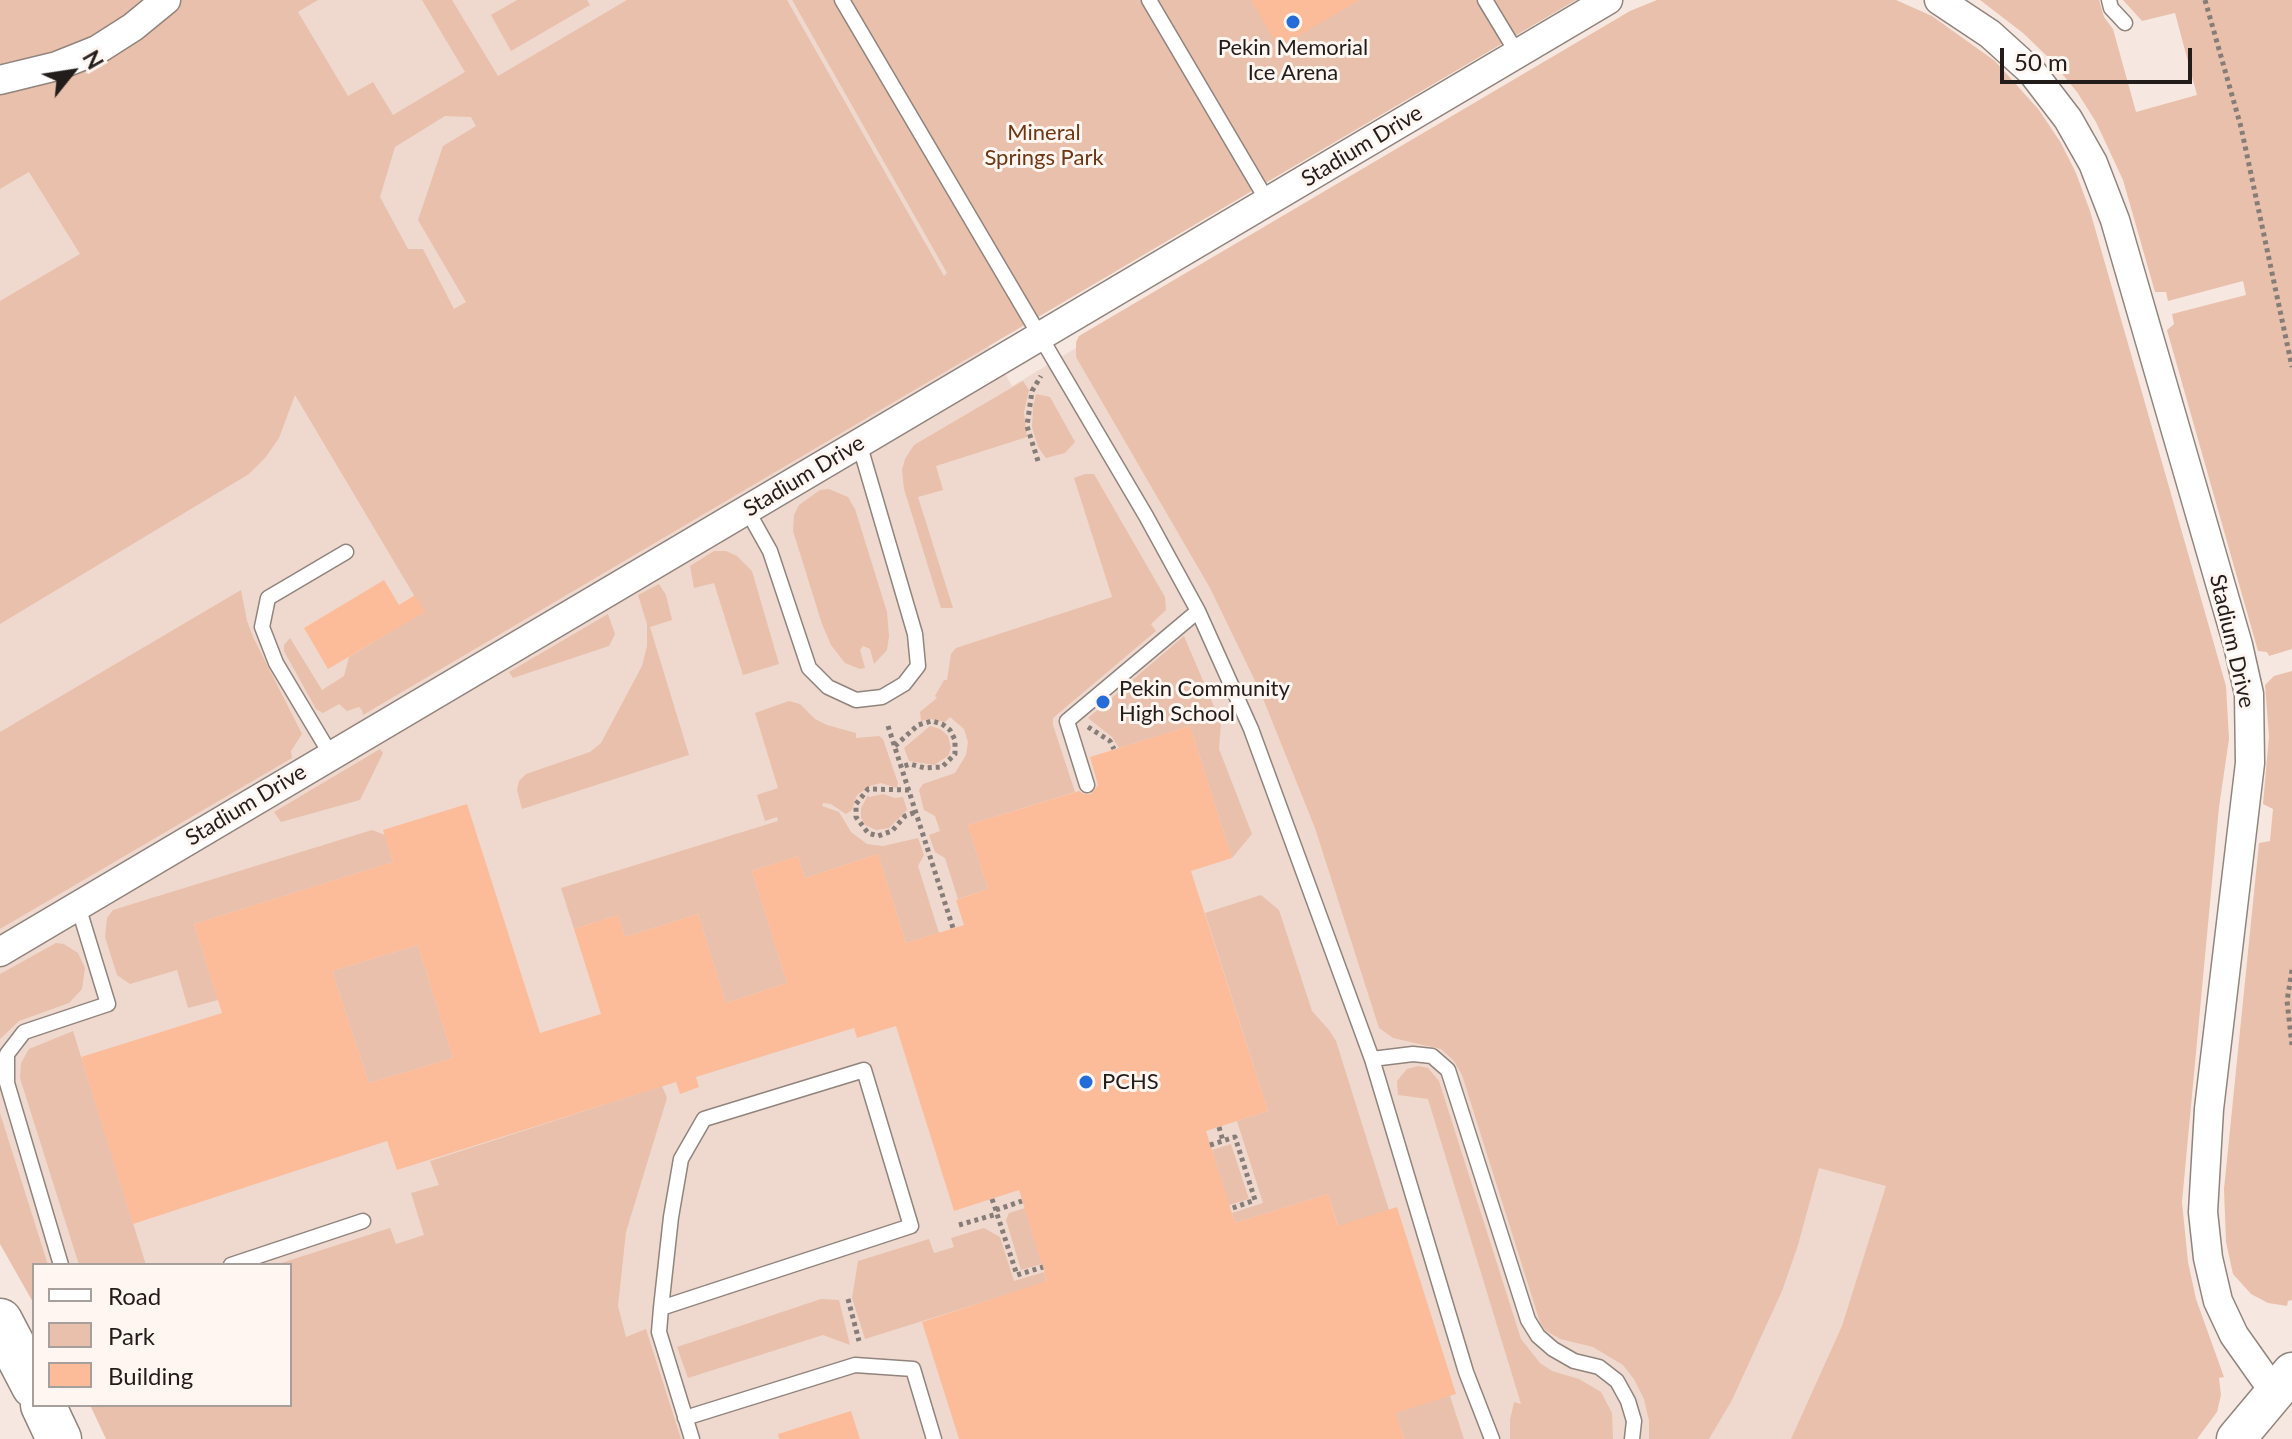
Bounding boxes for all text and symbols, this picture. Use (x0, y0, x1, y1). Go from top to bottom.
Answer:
marker: Pekin Memorial Ice Arena (1284, 13, 1302, 31)
north arrow (32, 32, 112, 112)
scale bar (2004, 32, 2196, 82)
place label: Pekin Memorial Ice Arena (1218, 35, 1368, 86)
text: N (77, 46, 109, 74)
text: 50 m (2014, 47, 2068, 76)
street label: Stadium Drive (1297, 100, 1427, 192)
park label: Mineral Springs Park (984, 120, 1104, 172)
street label: Stadium Drive (739, 430, 869, 522)
street label: Stadium Drive (2204, 572, 2260, 710)
place label: Pekin Community High School (1119, 676, 1290, 728)
marker: Pekin Community High School (1094, 693, 1112, 711)
street label: Stadium Drive (181, 759, 311, 851)
place label: PCHS (1102, 1069, 1159, 1095)
marker: PCHS (1077, 1073, 1095, 1091)
legend (32, 1263, 292, 1407)
text: Road (108, 1281, 161, 1310)
text: Park (108, 1321, 155, 1350)
text: Building (108, 1361, 193, 1390)

